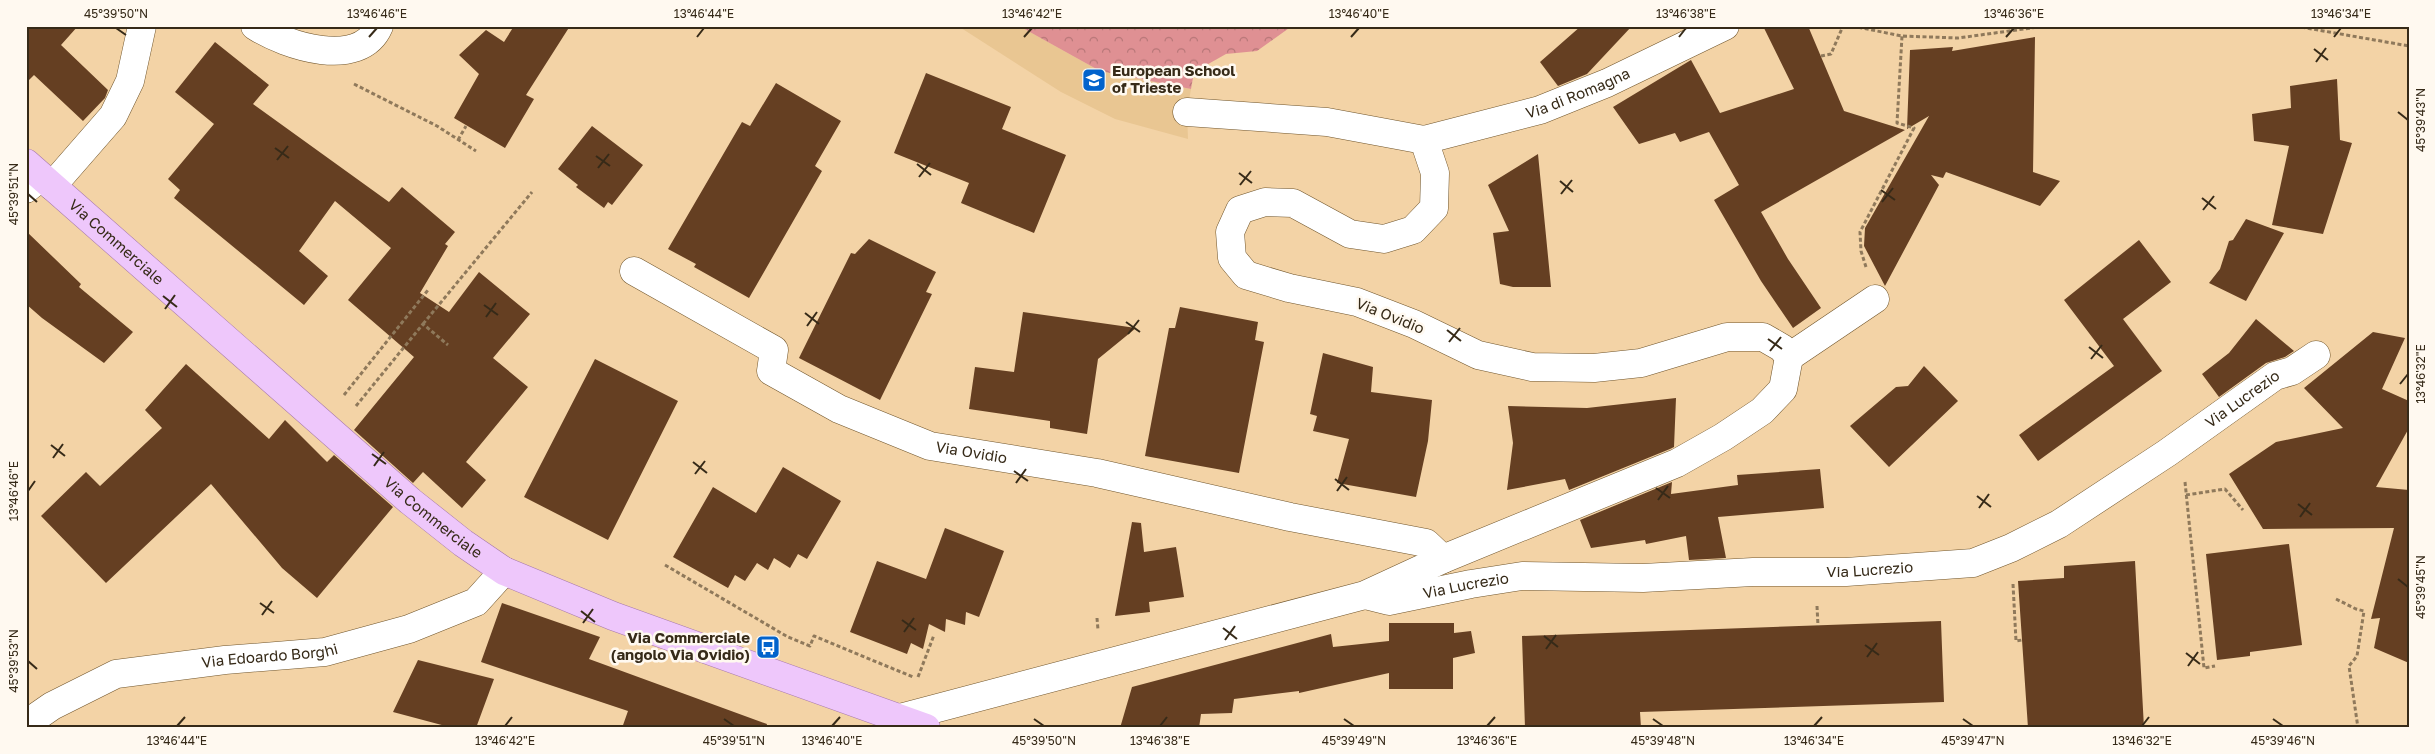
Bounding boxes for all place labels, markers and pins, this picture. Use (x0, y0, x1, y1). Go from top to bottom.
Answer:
place label: European School of Trieste (1112, 61, 1235, 96)
school or university icon: European School of Trieste (1081, 67, 1107, 93)
place label: Via Commerciale (angolo Via Ovidio) (611, 628, 750, 663)
bus stop icon: Via Commerciale (angolo Via Ovidio) (755, 634, 781, 660)

